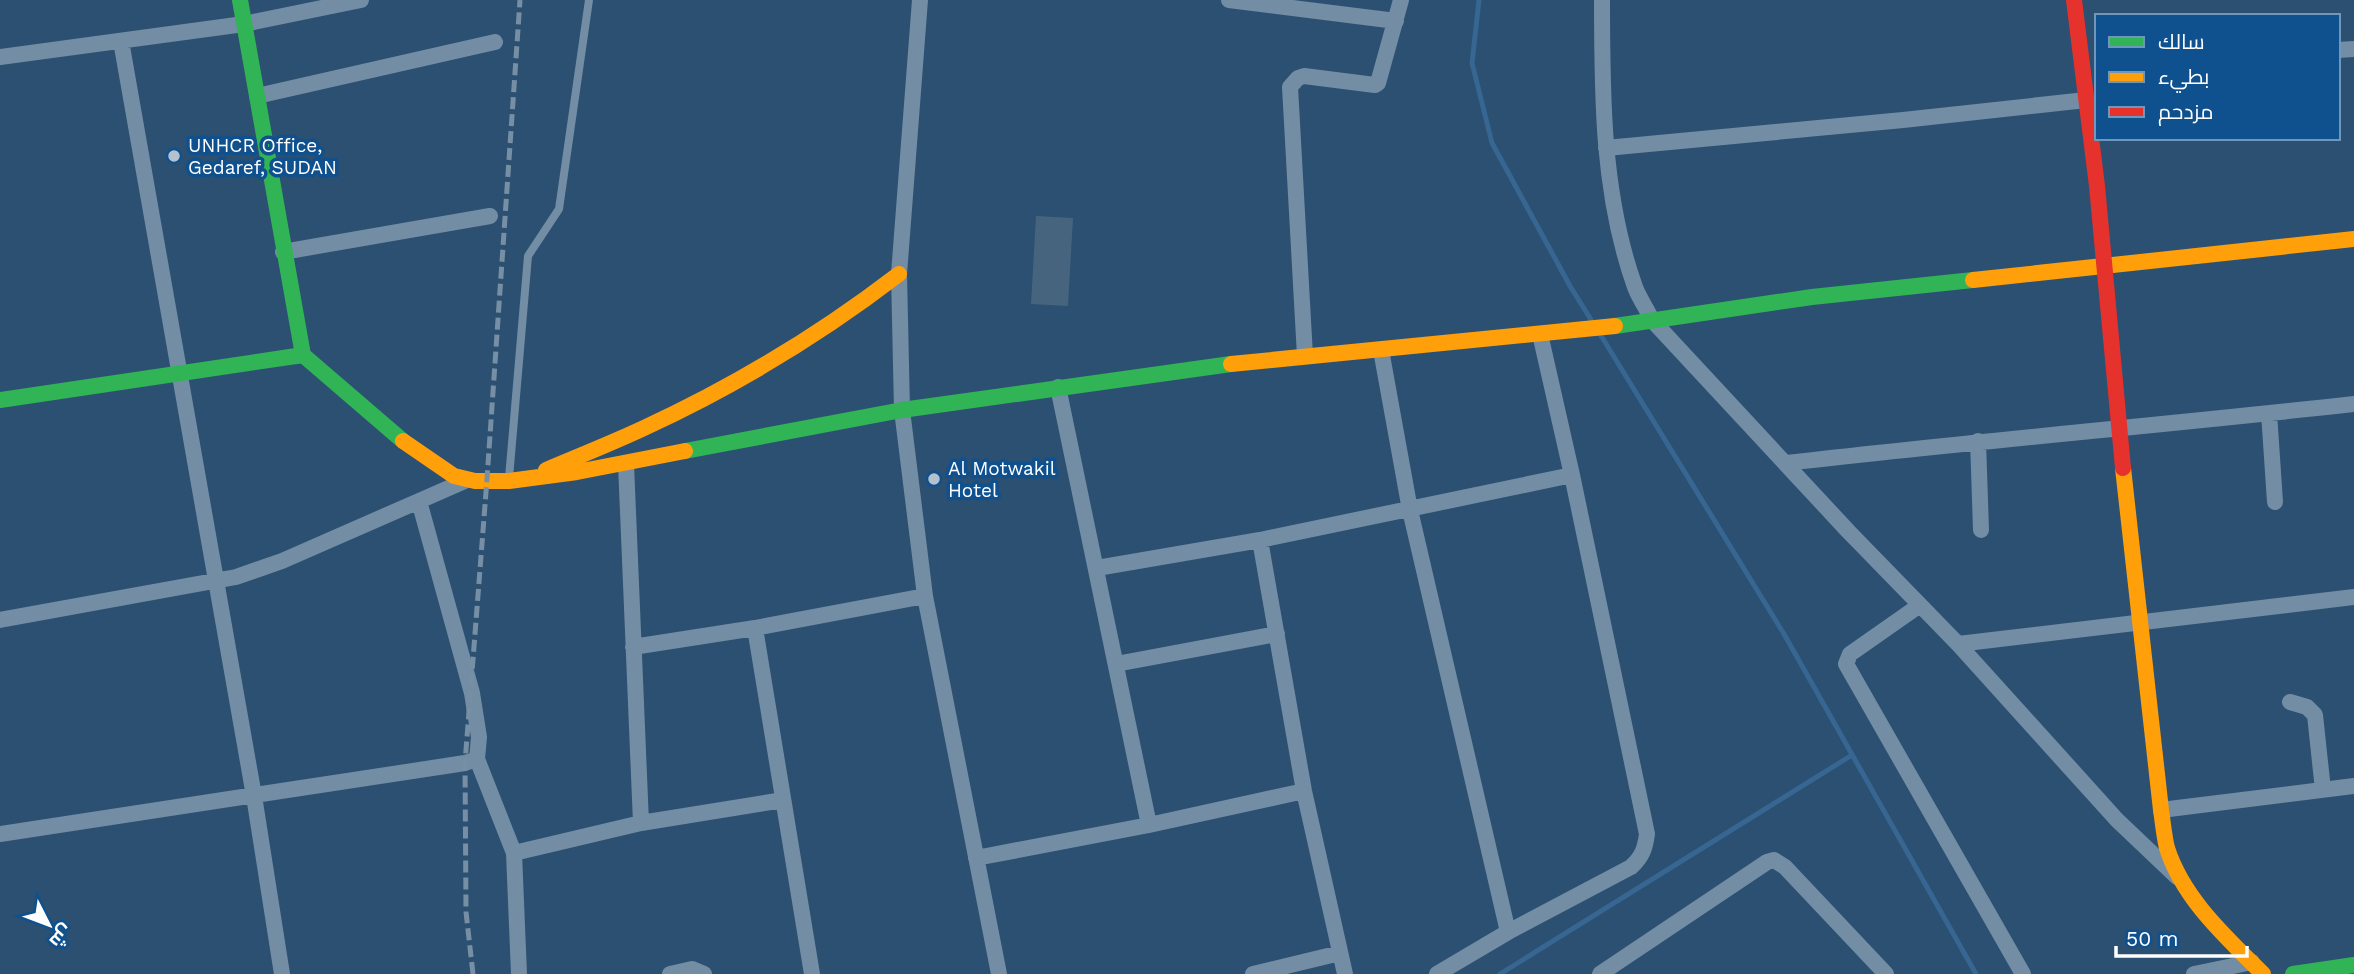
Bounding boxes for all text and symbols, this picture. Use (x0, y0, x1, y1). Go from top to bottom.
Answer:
legend (2095, 14, 2340, 140)
text: سالك (2158, 29, 2205, 54)
text: بطيء (2158, 64, 2209, 93)
text: مزدحم (2158, 99, 2213, 126)
place label: UNHCR Office, Gedaref, SUDAN (188, 134, 337, 179)
marker: UNHCR Office, Gedaref, SUDAN (166, 148, 182, 164)
place label: Al Motwakil Hotel (948, 457, 1056, 502)
marker: Al Motwakil Hotel (926, 471, 942, 487)
north arrow (14, 890, 84, 960)
scale bar (2116, 914, 2247, 958)
text: ش (45, 919, 78, 953)
text: 50 m (2126, 926, 2178, 951)

